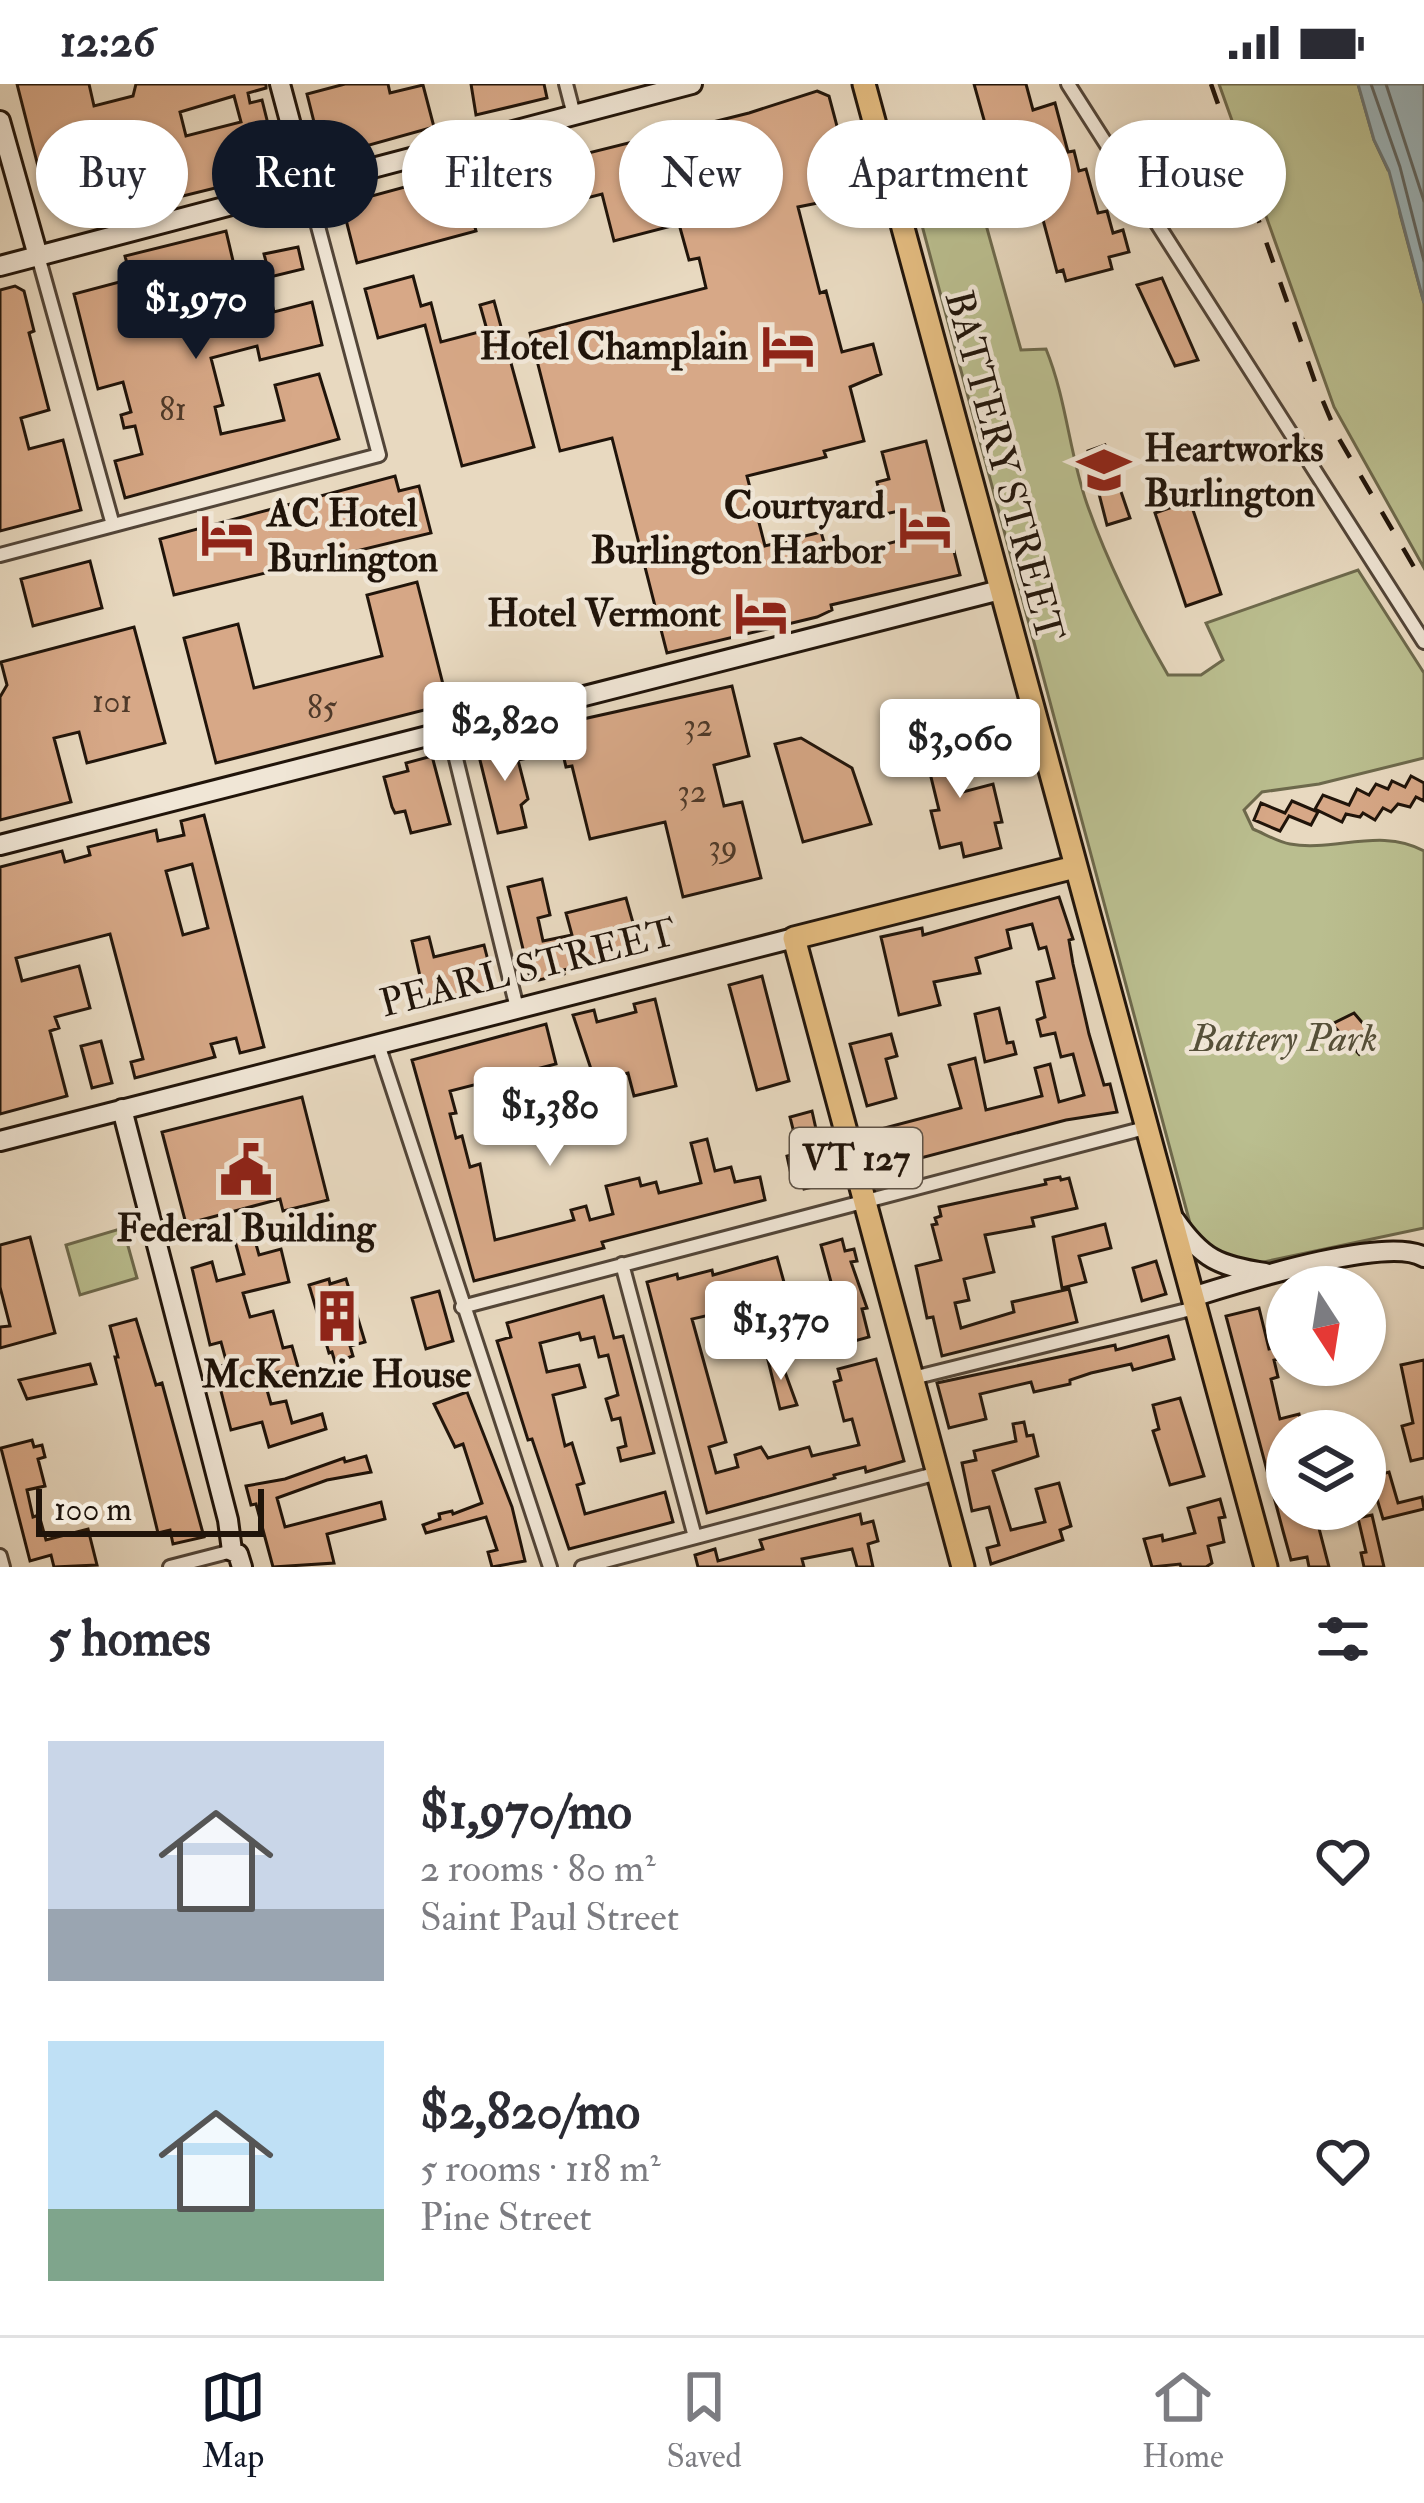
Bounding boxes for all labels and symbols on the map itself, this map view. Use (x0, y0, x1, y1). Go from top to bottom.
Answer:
pin: $1,970 (98, 260, 294, 362)
street label: BATTERY STREET (934, 285, 1074, 647)
hotel icon: Hotel Champlain (759, 317, 817, 375)
place label: Hotel Champlain (479, 322, 748, 371)
house number: 81 (159, 389, 187, 430)
place label: Heartworks Burlington (1144, 424, 1324, 518)
school or university icon: Heartworks Burlington (1075, 441, 1133, 499)
place label: Courtyard Burlington Harbor (591, 481, 886, 575)
place label: AC Hotel Burlington (265, 489, 438, 583)
hotel icon: Courtyard Burlington Harbor (896, 498, 954, 556)
hotel icon: AC Hotel Burlington (198, 506, 256, 564)
hotel icon: Hotel Vermont (732, 584, 790, 642)
place label: Hotel Vermont (487, 589, 721, 638)
house number: 101 (92, 681, 132, 722)
pin: $2,820 (407, 682, 603, 784)
house number: 85 (307, 687, 337, 728)
pin: $3,060 (862, 699, 1058, 801)
house number: 32 (683, 705, 713, 746)
house number: 32 (677, 771, 707, 812)
house number: 39 (708, 826, 738, 867)
street label: PEARL STREET (375, 907, 681, 1029)
park label: Battery Park (1188, 1014, 1378, 1063)
pin: $1,380 (452, 1067, 648, 1169)
road number: VT 127 (790, 1128, 922, 1188)
public building icon: Federal Building (217, 1141, 275, 1199)
place label: Federal Building (117, 1204, 377, 1253)
north arrow (1266, 1266, 1386, 1386)
pin: $1,370 (683, 1281, 879, 1383)
building icon: McKenzie House (308, 1287, 366, 1345)
place label: McKenzie House (201, 1350, 472, 1399)
scale bar (36, 1483, 264, 1536)

